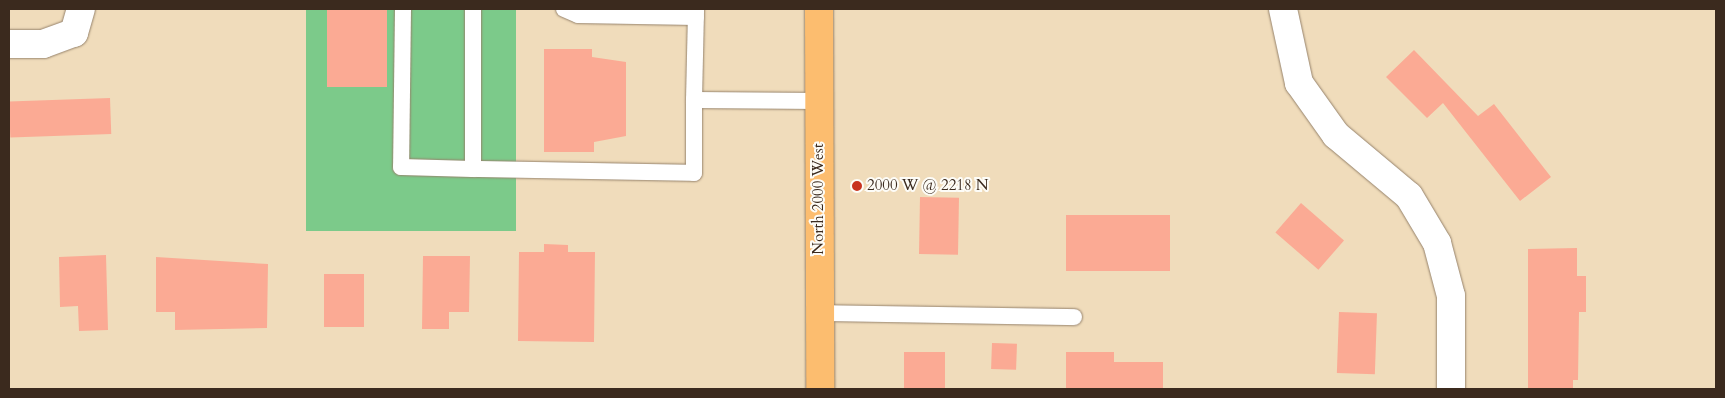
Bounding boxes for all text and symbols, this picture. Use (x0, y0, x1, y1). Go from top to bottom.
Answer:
street label: North 2000 West (810, 143, 828, 255)
place label: 2000 W @ 2218 N (867, 177, 989, 195)
marker: 2000 W @ 2218 N (851, 180, 863, 192)

